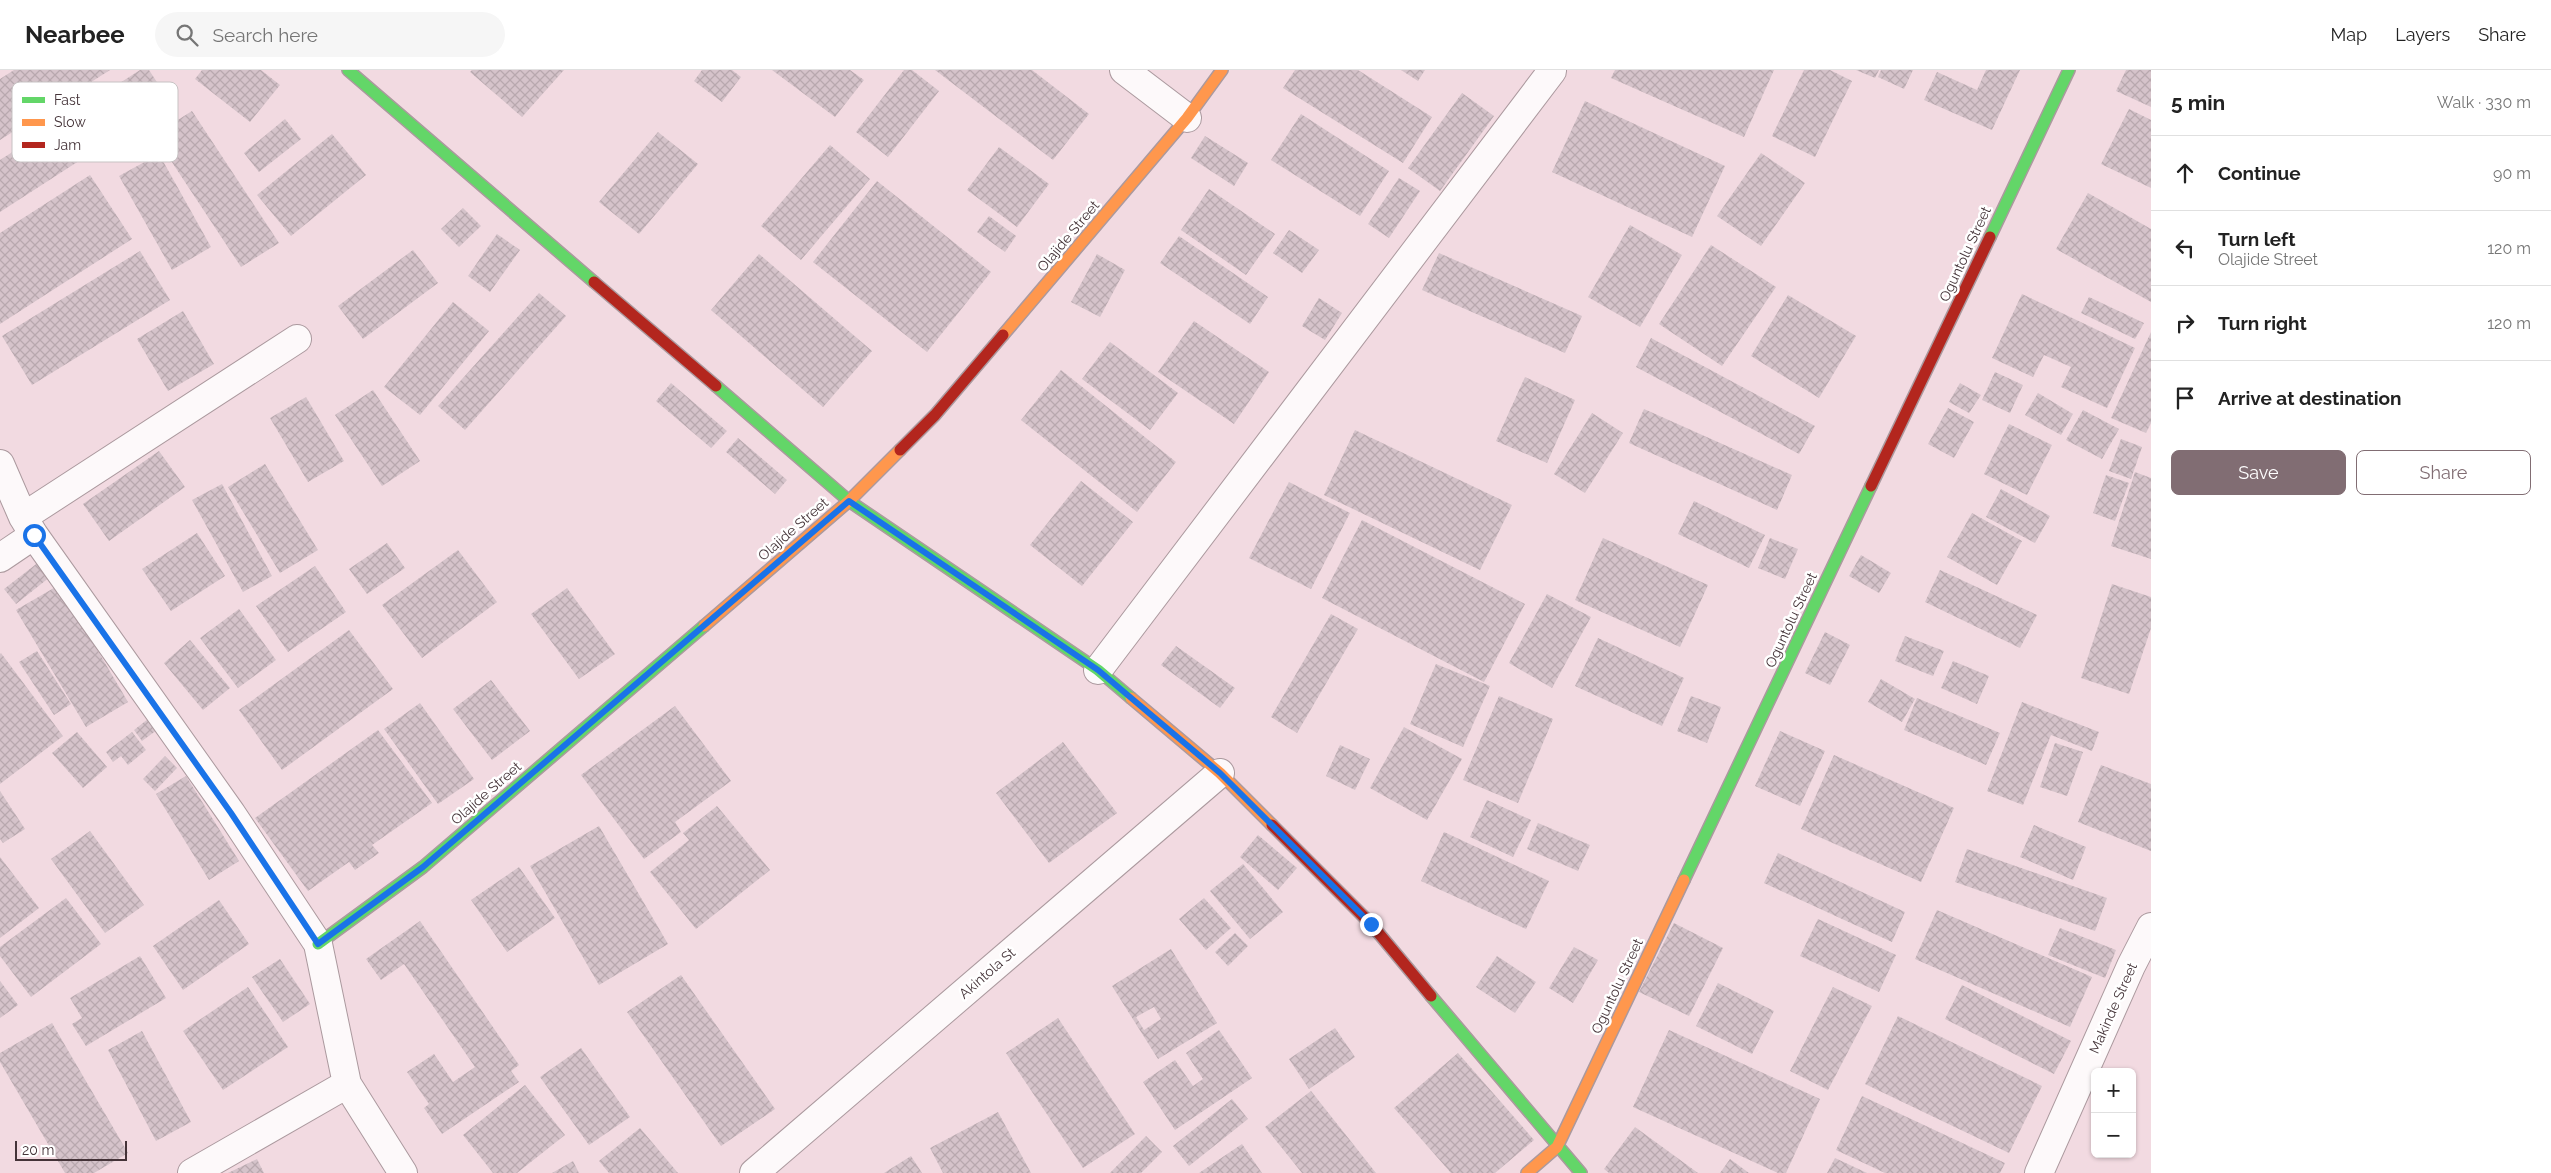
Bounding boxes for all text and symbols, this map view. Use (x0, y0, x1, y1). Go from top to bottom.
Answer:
search box (155, 12, 505, 57)
text: Nearbee (25, 20, 125, 49)
icon: search (173, 21, 201, 49)
text: Search here (213, 24, 318, 46)
text: Map (2331, 24, 2367, 45)
text: Layers (2395, 24, 2450, 45)
text: Share (2478, 24, 2526, 45)
legend (12, 82, 178, 162)
text: 5 min (2171, 90, 2225, 115)
text: Fast (54, 92, 81, 108)
text: Walk · 330 m (2437, 93, 2531, 112)
text: Slow (54, 114, 86, 130)
text: Jam (54, 137, 81, 153)
icon: ahead (2171, 159, 2199, 187)
text: Continue (2218, 162, 2301, 184)
text: 90 m (2493, 164, 2531, 183)
street label: Olajide Street (1034, 197, 1102, 275)
street label: Oguntolu Street (1936, 204, 1994, 304)
text: Turn left (2218, 228, 2295, 250)
icon: left (2171, 234, 2199, 262)
text: 120 m (2487, 239, 2531, 258)
text: Olajide Street (2218, 250, 2318, 269)
icon: right (2171, 309, 2199, 337)
text: Turn right (2218, 312, 2307, 334)
text: 120 m (2487, 314, 2531, 333)
icon: arrive (2171, 384, 2199, 412)
text: Arrive at destination (2218, 387, 2402, 409)
button: Save (2171, 450, 2346, 495)
button: Share (2356, 450, 2531, 495)
street label: Olajide Street (755, 494, 831, 564)
route start (23, 524, 46, 547)
street label: Oguntolu Street (1762, 570, 1820, 670)
street label: Olajide Street (448, 758, 524, 828)
route end (1360, 913, 1383, 936)
street label: Oguntolu Street (1588, 936, 1646, 1036)
street label: Akintola St (956, 944, 1019, 1002)
street label: Makinde Street (2086, 960, 2140, 1056)
map controls (2091, 1068, 2136, 1158)
button: + (2091, 1068, 2136, 1113)
button: − (2091, 1113, 2136, 1158)
scale bar (15, 1138, 128, 1161)
text: 20 m (22, 1142, 54, 1158)

